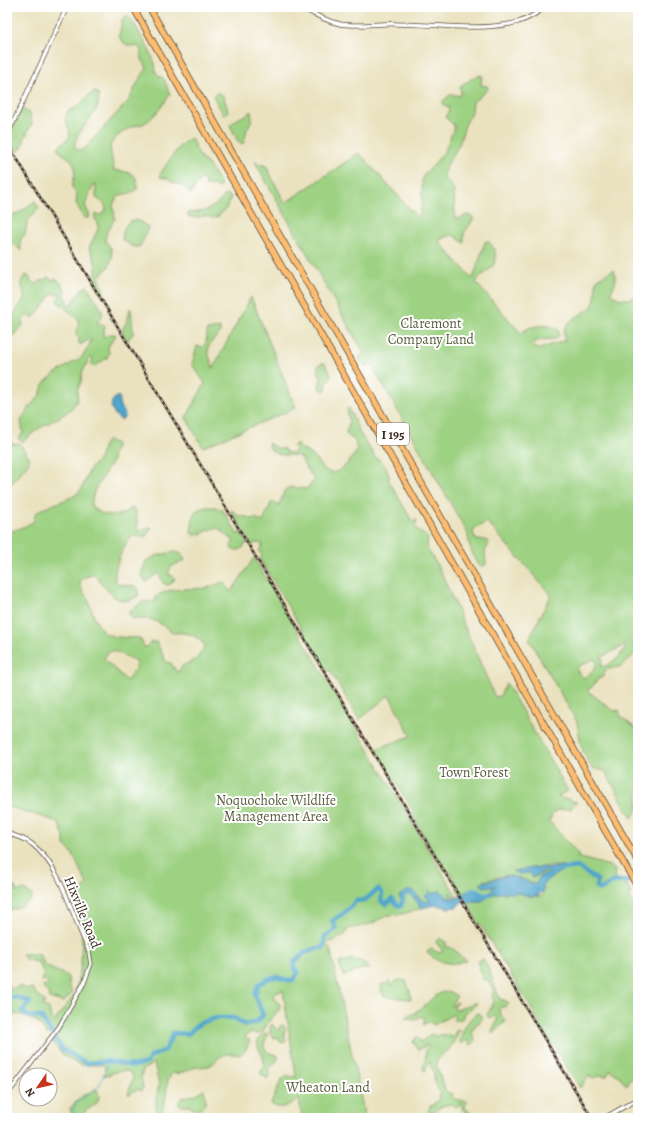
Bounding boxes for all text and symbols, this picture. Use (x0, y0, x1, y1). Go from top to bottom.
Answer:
park label: Claremont Company Land (388, 314, 475, 349)
road number: I 195 (377, 423, 409, 445)
park label: Town Forest (439, 763, 509, 782)
park label: Noquochoke Wildlife Management Area (216, 791, 336, 826)
street label: Hixville Road (59, 873, 106, 952)
north arrow (18, 1067, 58, 1107)
park label: Wheaton Land (285, 1078, 370, 1097)
text: N (22, 1085, 39, 1100)

